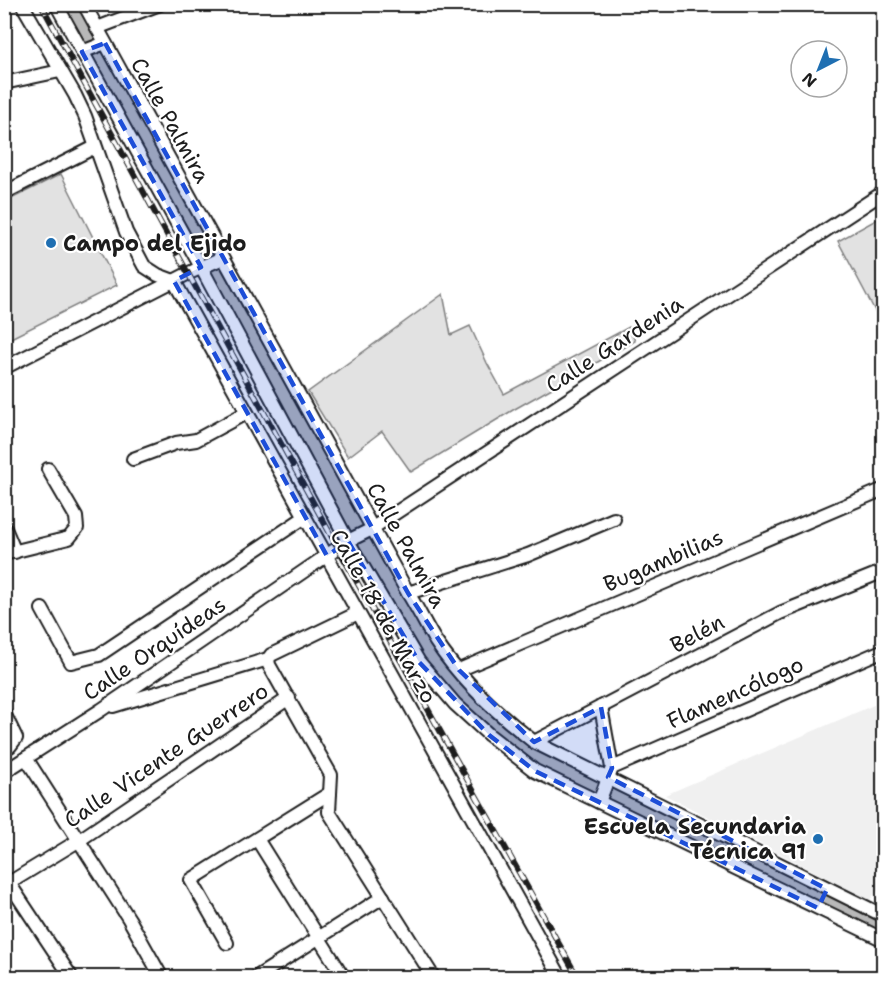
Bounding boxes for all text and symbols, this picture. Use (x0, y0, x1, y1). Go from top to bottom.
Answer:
north arrow (789, 39, 849, 99)
street label: Calle Palmira (124, 52, 217, 188)
text: N (798, 68, 821, 92)
place label: Campo del Ejido (63, 229, 247, 258)
marker: Campo del Ejido (44, 236, 58, 250)
street label: Calle Gardenia (540, 289, 689, 400)
street label: Calle Palmira (360, 477, 453, 613)
street label: Bugambilias (599, 522, 727, 599)
street label: Calle 18 de Marzo (324, 524, 444, 709)
street label: Calle Orquídeas (77, 590, 231, 707)
street label: Belén (665, 607, 729, 660)
street label: Flamencólogo (662, 649, 808, 736)
street label: Calle Vicente Guerrero (59, 676, 274, 835)
place label: Escuela Secundaria Técnica 91 (583, 812, 806, 866)
marker: Escuela Secundaria Técnica 91 (811, 832, 825, 846)

